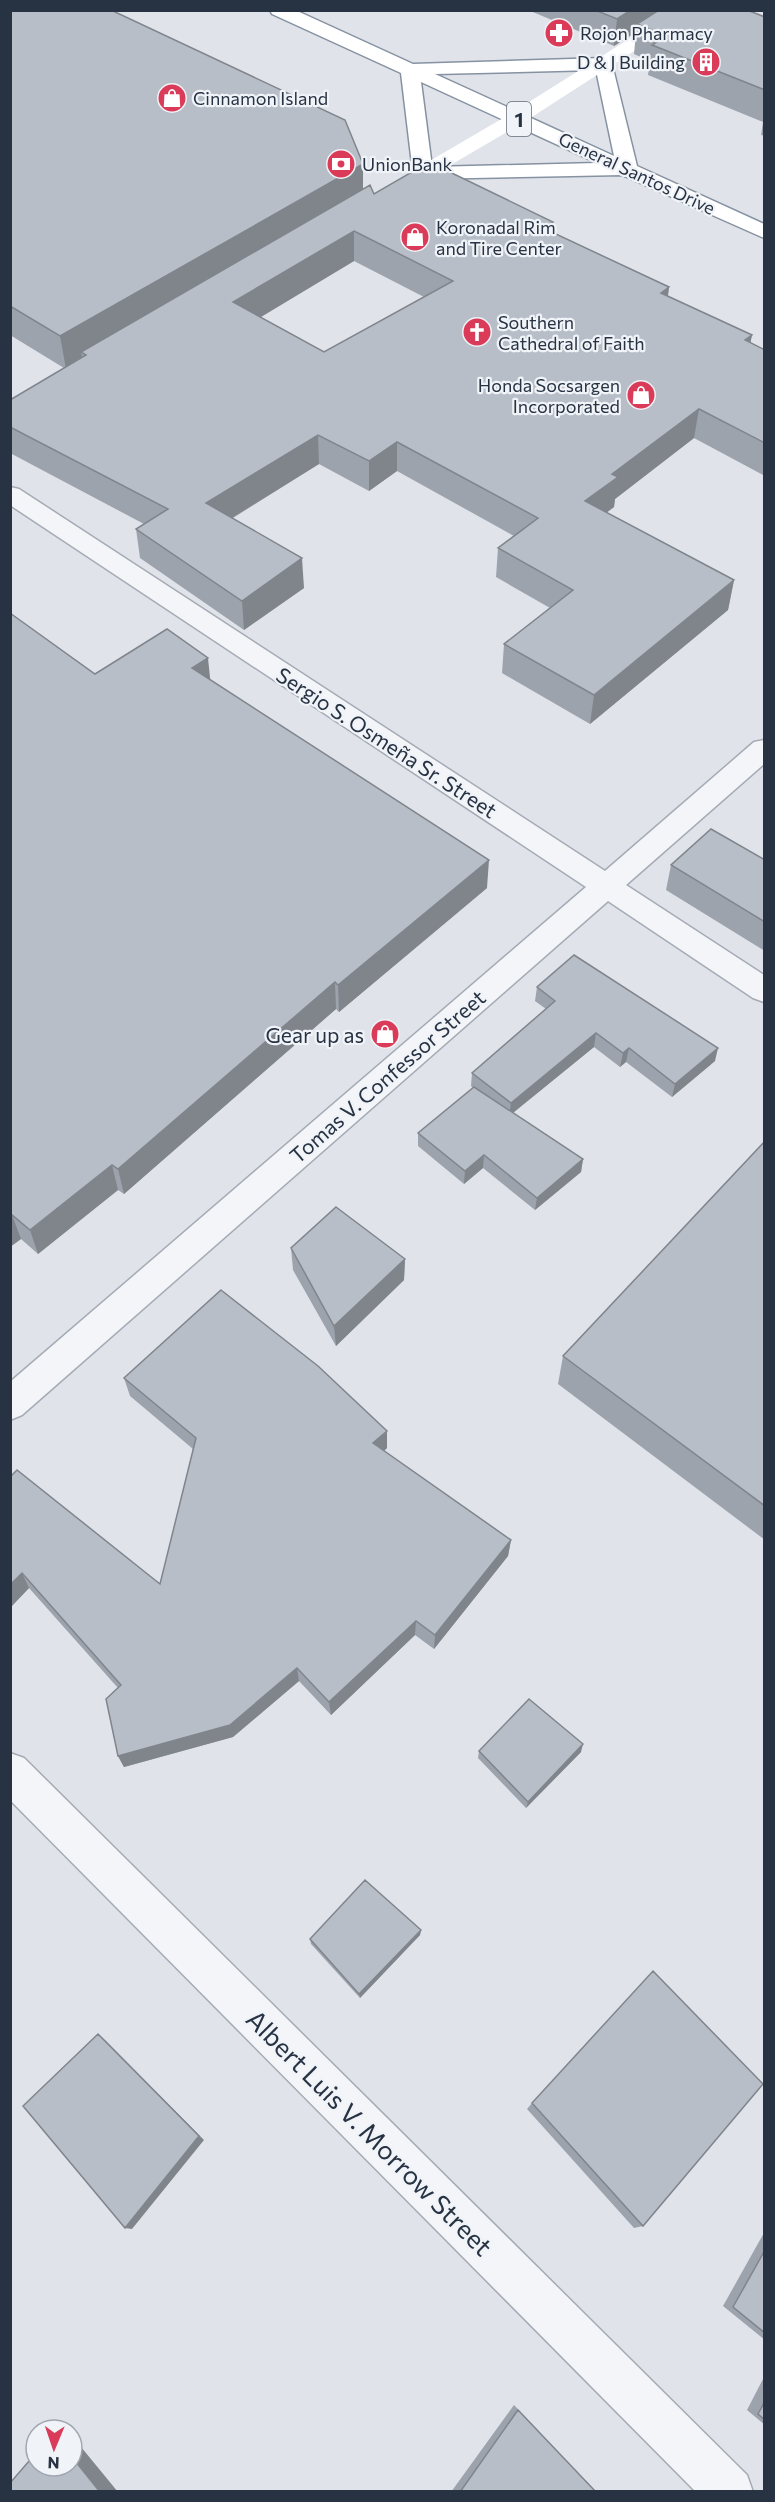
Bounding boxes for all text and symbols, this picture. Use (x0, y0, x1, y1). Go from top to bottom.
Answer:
pharmacy icon: Rojon Pharmacy (543, 17, 575, 49)
place label: Rojon Pharmacy (580, 22, 713, 44)
building icon: D & J Building (690, 46, 722, 78)
place label: D & J Building (577, 51, 685, 73)
shop icon: Cinnamon Island (156, 82, 188, 114)
place label: Cinnamon Island (193, 87, 328, 109)
road number: 1 (507, 102, 531, 136)
street label: General Santos Drive (555, 127, 719, 219)
bank icon: UnionBank (325, 148, 357, 180)
place label: UnionBank (362, 153, 453, 175)
place label: Koronadal Rim and Tire Center (436, 216, 562, 259)
shop icon: Koronadal Rim and Tire Center (399, 221, 431, 253)
place label: Southern Cathedral of Faith (498, 311, 645, 354)
church icon: Southern Cathedral of Faith (461, 316, 493, 348)
place label: Honda Socsargen Incorporated (478, 374, 620, 417)
shop icon: Honda Socsargen Incorporated (625, 379, 657, 411)
street label: Sergio S. Osmeña Sr. Street (272, 661, 502, 823)
street label: Tomas V. Confessor Street (284, 984, 490, 1168)
shop icon: Gear up as (369, 1018, 401, 1050)
place label: Gear up as (265, 1022, 364, 1047)
street label: Albert Luis V. Morrow Street (241, 2003, 499, 2261)
north arrow (24, 2418, 84, 2478)
text: N (47, 2454, 60, 2473)

